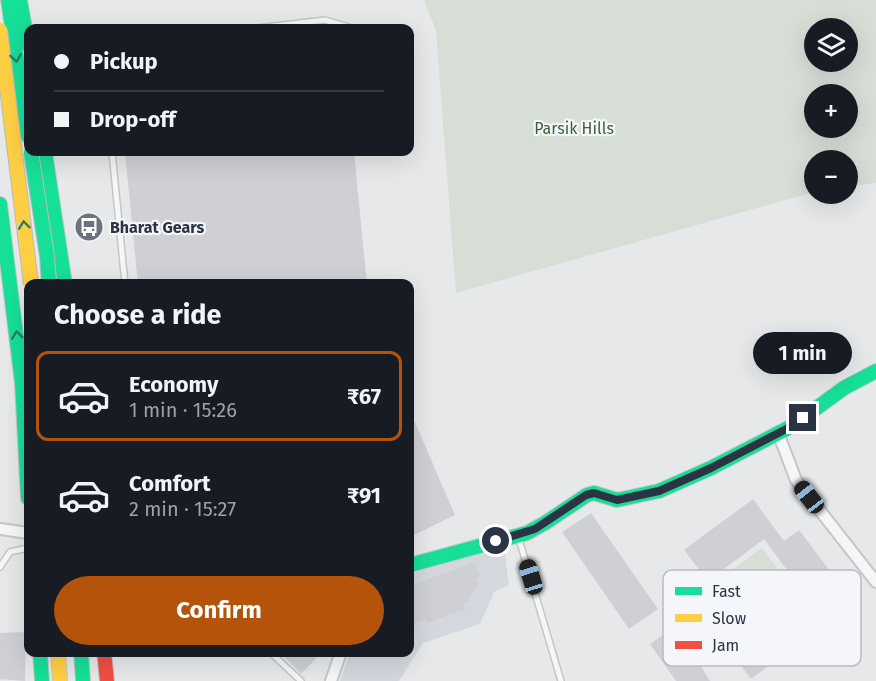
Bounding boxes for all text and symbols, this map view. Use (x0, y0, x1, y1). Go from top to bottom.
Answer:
map controls (804, 18, 858, 204)
button: layers (804, 18, 858, 72)
text: Pickup (90, 48, 158, 75)
one-way arrow (10, 53, 22, 62)
button: + (804, 84, 858, 138)
text: Drop-off (90, 106, 176, 133)
park label: Parsik Hills (534, 119, 614, 138)
button: − (804, 150, 858, 204)
bus stop icon: Bharat Gears (73, 211, 105, 243)
place label: Bharat Gears (110, 218, 204, 237)
one-way arrow (18, 221, 31, 230)
text: Choose a ride (54, 299, 221, 331)
one-way arrow (11, 331, 23, 340)
callout: 1 min (754, 331, 852, 373)
text: 1 min (778, 341, 827, 365)
icon: car (57, 369, 111, 423)
text: Economy (129, 371, 218, 398)
text: ₹67 (347, 383, 381, 410)
text: 1 min · 15:26 (129, 398, 237, 422)
route end (789, 404, 816, 431)
icon: car (57, 468, 111, 522)
text: Comfort (129, 470, 210, 497)
car (791, 477, 827, 517)
text: ₹91 (347, 482, 381, 509)
text: 2 min · 15:27 (129, 497, 236, 521)
route start (482, 527, 509, 554)
car (517, 557, 545, 597)
legend (663, 570, 861, 666)
button: Confirm (54, 576, 384, 645)
text: Fast (712, 582, 741, 601)
text: Slow (712, 609, 747, 628)
text: Jam (712, 636, 739, 655)

